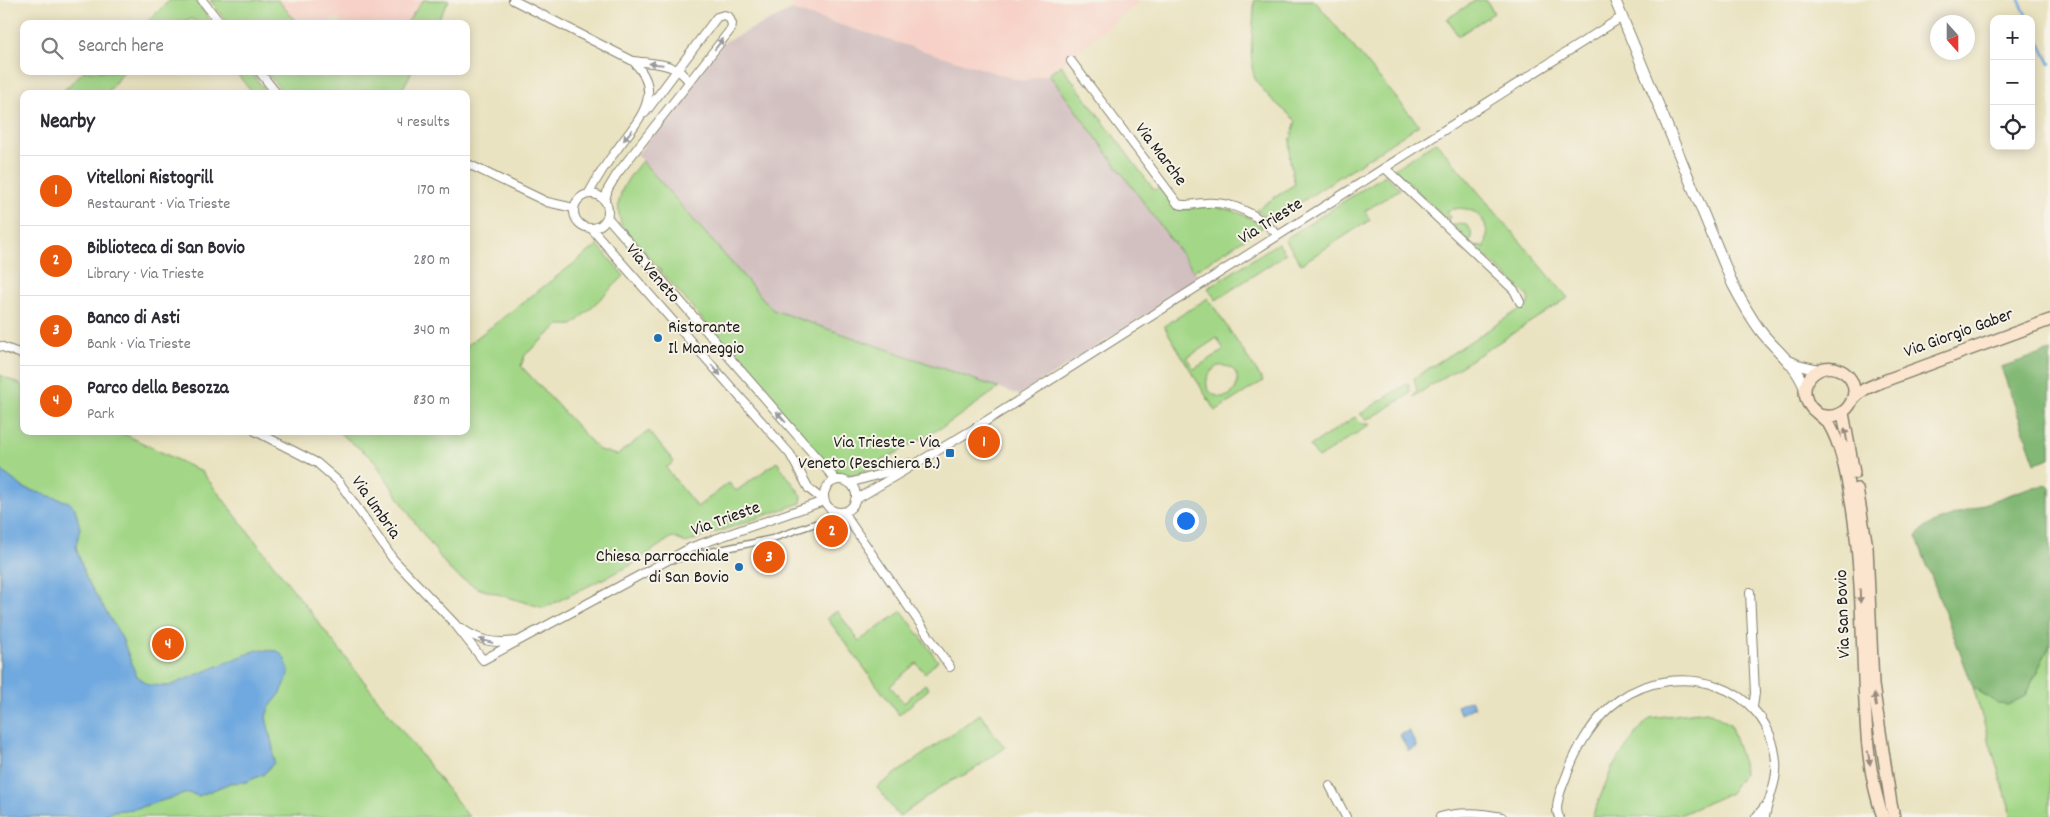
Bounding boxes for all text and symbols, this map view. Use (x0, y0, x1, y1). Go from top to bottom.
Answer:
north arrow (1930, 15, 1975, 60)
map controls (1990, 15, 2035, 150)
button: + (1990, 15, 2035, 60)
search box (20, 20, 470, 75)
icon: search (38, 34, 66, 62)
text: Search here (78, 34, 164, 61)
one-way arrow (714, 38, 725, 51)
one-way arrow (647, 60, 663, 68)
button: − (1990, 60, 2035, 105)
button: locate (1990, 105, 2035, 150)
text: Nearby (40, 108, 95, 138)
text: 4 results (397, 111, 450, 134)
street label: Via Marche (1128, 118, 1192, 192)
one-way arrow (622, 128, 633, 141)
text: Vitelloni Ristogrill (87, 166, 213, 193)
text: 1 (54, 179, 58, 202)
text: 170 m (417, 179, 450, 202)
street label: Via Trieste (1234, 192, 1308, 252)
text: Restaurant · Via Trieste (87, 193, 230, 216)
text: Biblioteca di San Bovio (87, 236, 245, 263)
street label: Via Veneto (619, 239, 685, 309)
text: 2 (53, 249, 60, 272)
text: 280 m (413, 249, 450, 272)
text: Library · Via Trieste (87, 263, 204, 286)
street label: Via Giorgio Gaber (1901, 303, 2018, 365)
text: Banco di Asti (87, 306, 180, 333)
place label: Ristorante Il Maneggio (668, 316, 744, 362)
text: 3 (52, 319, 60, 342)
text: 340 m (413, 319, 450, 342)
marker: Ristorante Il Maneggio (652, 332, 664, 344)
text: Bank · Via Trieste (87, 333, 191, 356)
one-way arrow (710, 363, 721, 376)
text: Parco della Besozza (87, 376, 229, 403)
text: 4 (53, 389, 59, 412)
text: 830 m (413, 389, 450, 412)
text: Park (87, 403, 114, 426)
one-way arrow (776, 411, 787, 423)
pin: 1 (968, 423, 1000, 461)
one-way arrow (1842, 426, 1850, 442)
place label: Via Trieste - Via Veneto (Peschiera B.) (798, 431, 941, 477)
marker: Via Trieste - Via Veneto (Peschiera B.) (944, 447, 956, 459)
street label: Via Umbria (344, 471, 406, 545)
street label: Via Trieste (688, 496, 764, 544)
your location (1173, 508, 1199, 534)
pin: 2 (816, 512, 848, 550)
pin: 3 (753, 538, 785, 576)
place label: Chiesa parrocchiale di San Bovio (596, 545, 729, 591)
marker: Chiesa parrocchiale di San Bovio (733, 561, 745, 573)
street label: Via San Bovio (1830, 569, 1858, 659)
one-way arrow (1857, 589, 1865, 605)
pin: 4 (152, 625, 184, 663)
one-way arrow (478, 637, 494, 645)
one-way arrow (1871, 692, 1879, 708)
one-way arrow (1865, 751, 1873, 767)

